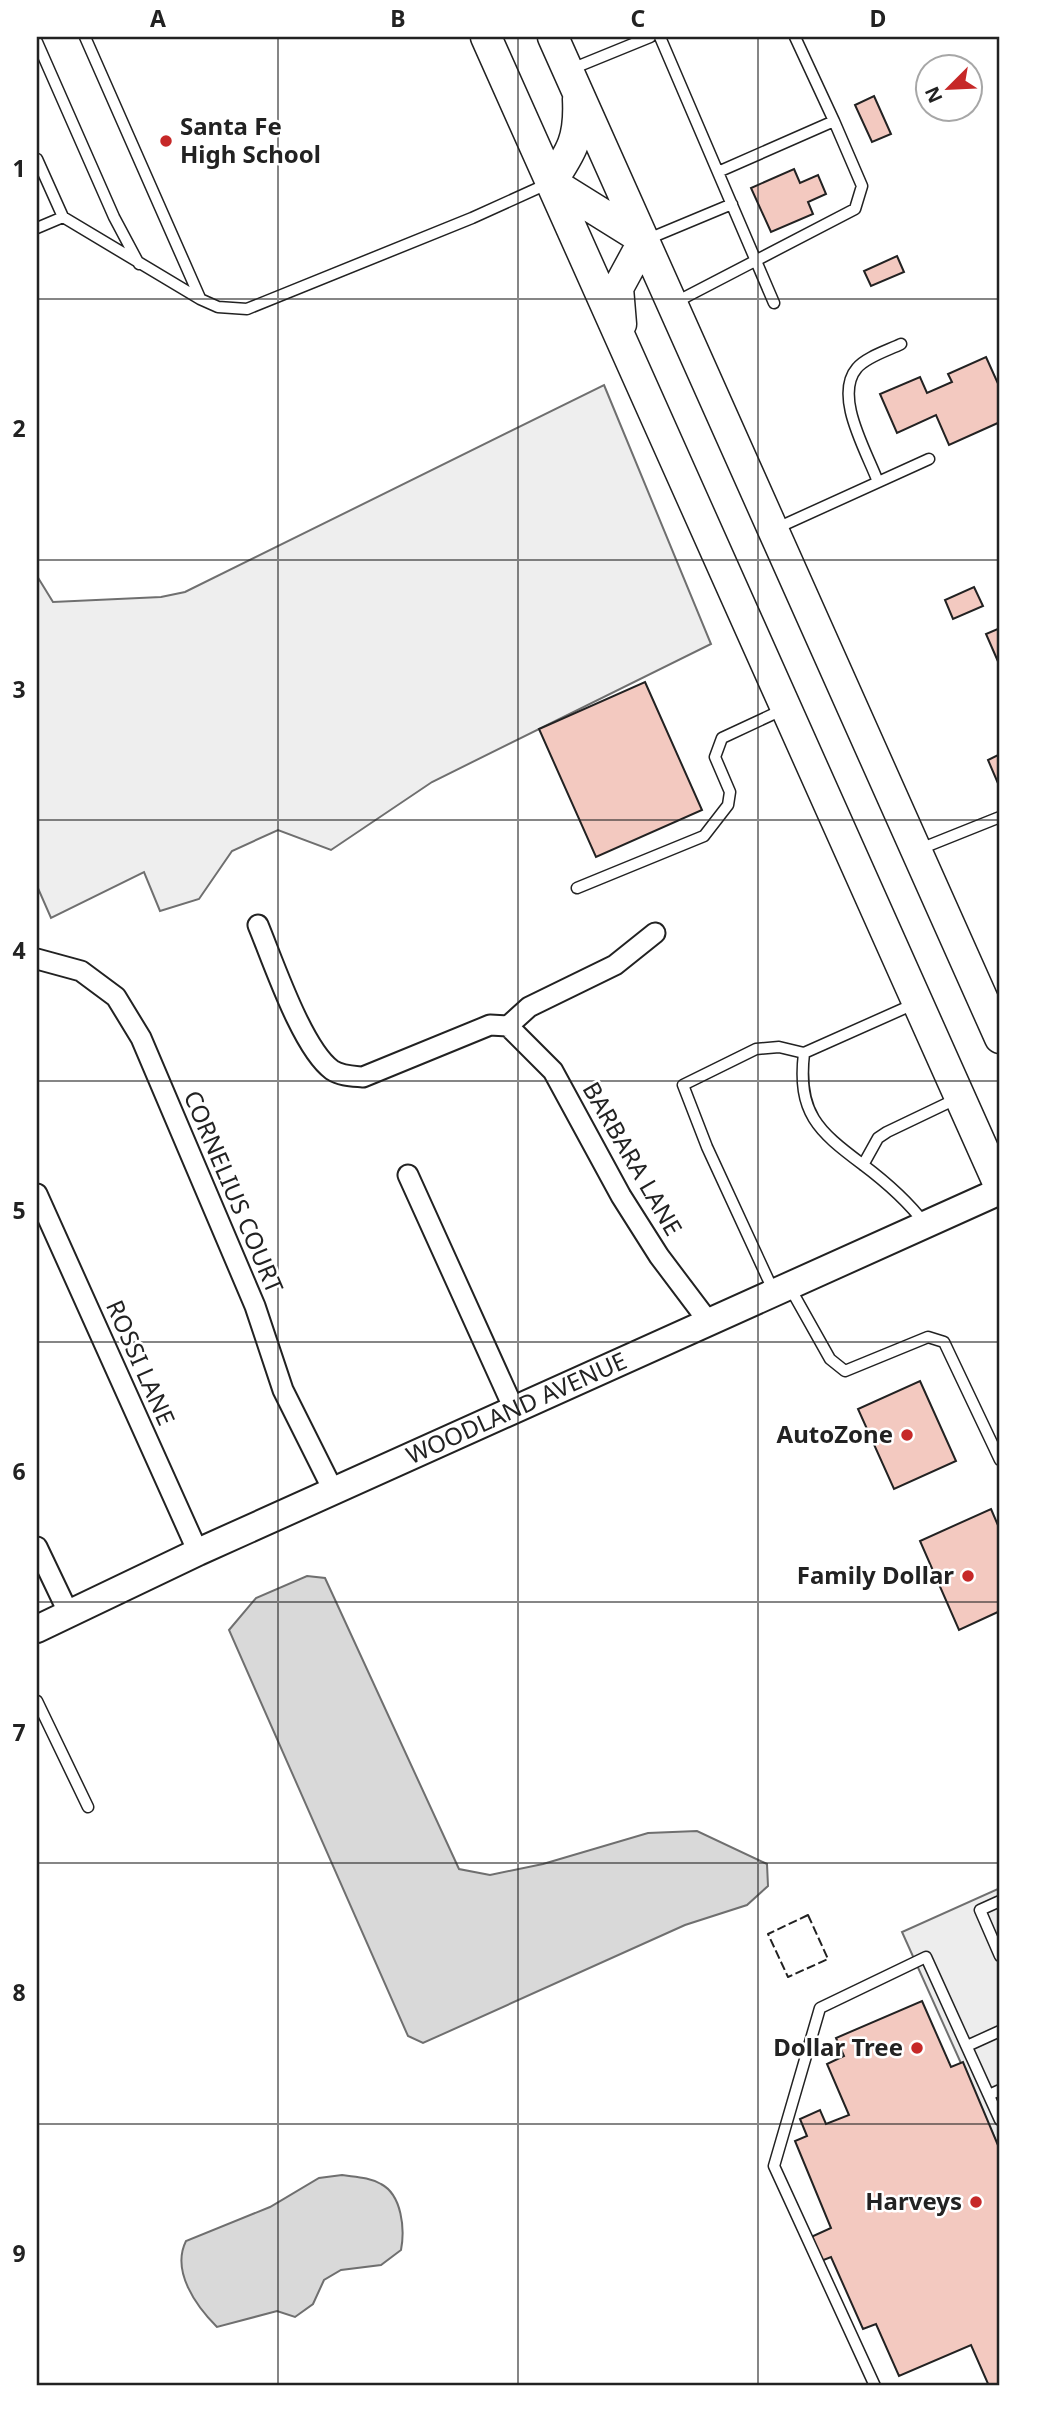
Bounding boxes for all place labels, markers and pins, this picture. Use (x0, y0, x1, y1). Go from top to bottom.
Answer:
place label: Santa Fe High School (180, 109, 321, 170)
marker: Santa Fe High School (158, 133, 174, 149)
place label: AutoZone (777, 1417, 893, 1450)
marker: AutoZone (899, 1427, 915, 1443)
place label: Family Dollar (797, 1558, 954, 1591)
marker: Family Dollar (960, 1568, 976, 1584)
place label: Dollar Tree (773, 2030, 903, 2063)
marker: Dollar Tree (909, 2040, 925, 2056)
place label: Harveys (865, 2184, 962, 2217)
marker: Harveys (968, 2194, 984, 2210)

